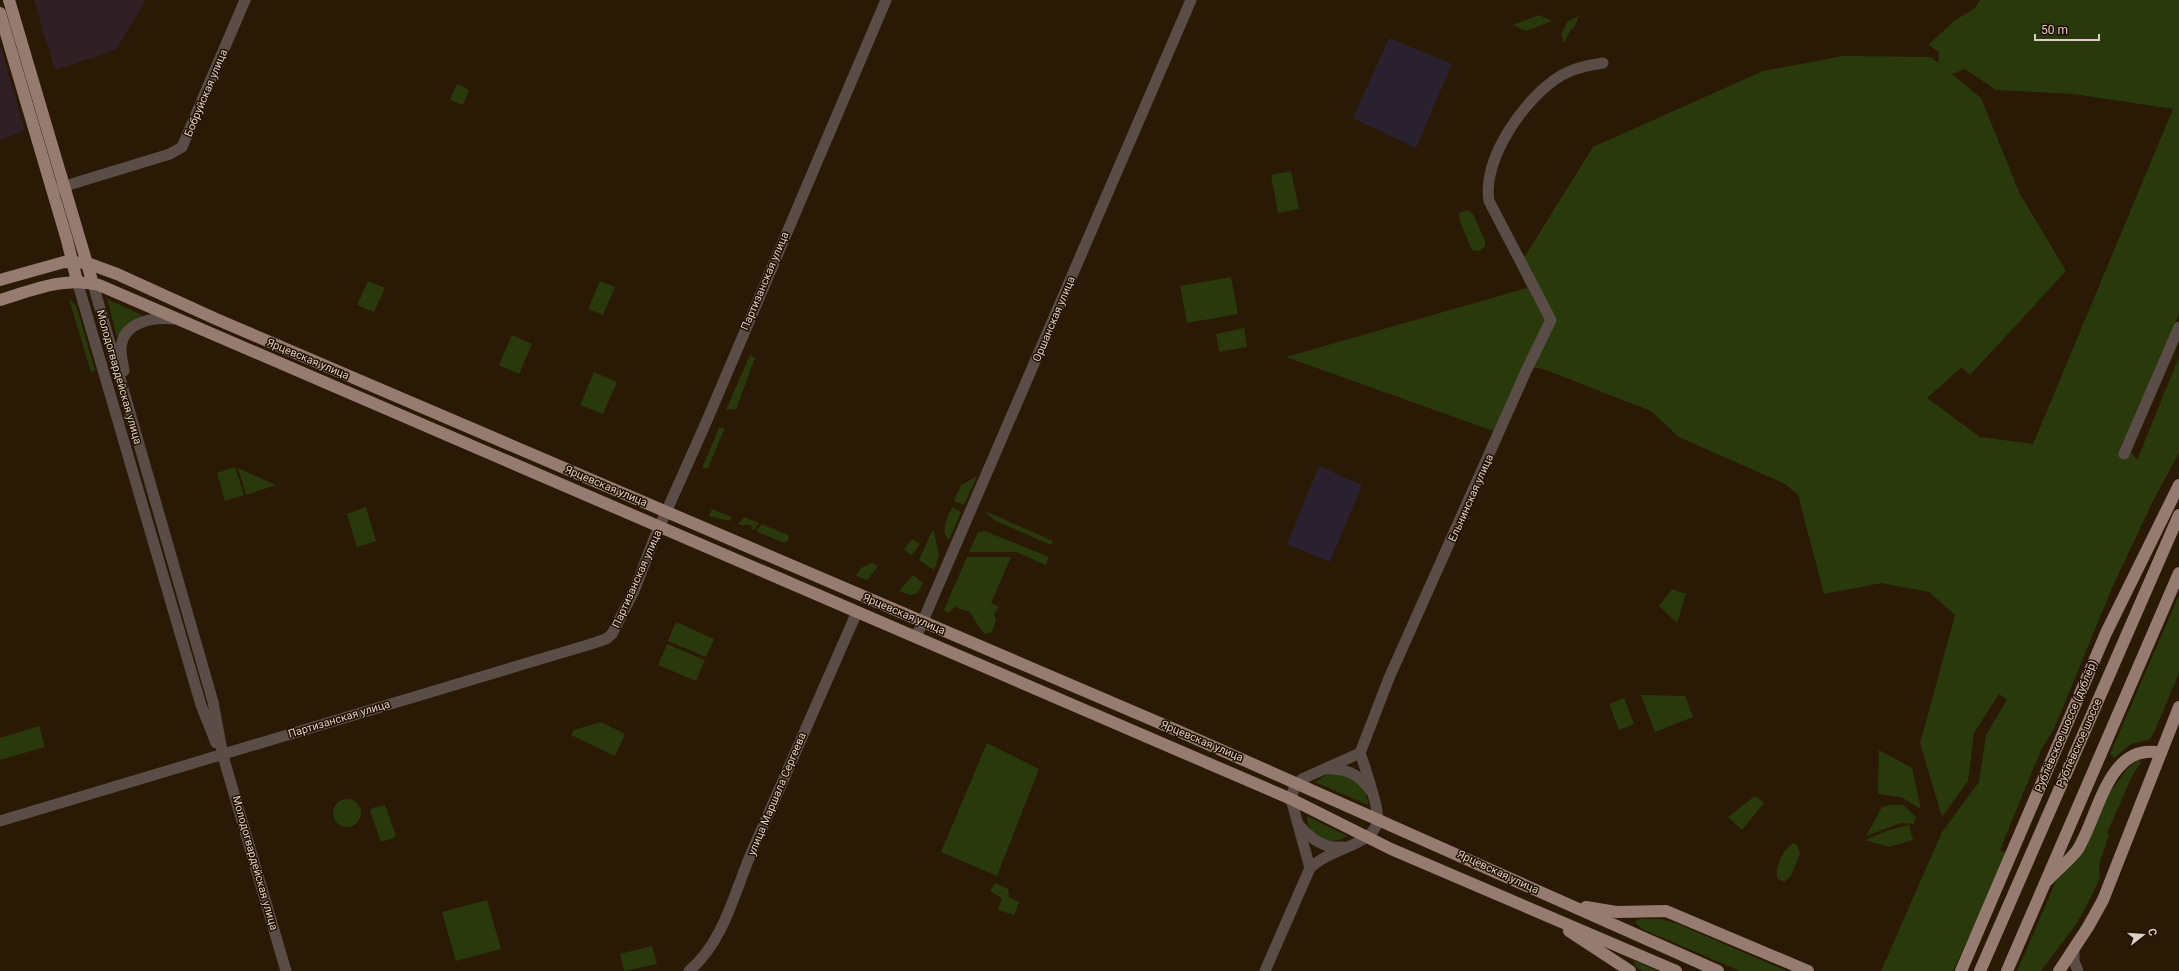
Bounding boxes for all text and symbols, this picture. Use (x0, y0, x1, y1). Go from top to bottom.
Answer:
scale bar (2035, 16, 2099, 42)
text: 50 m (2041, 23, 2068, 37)
street label: Бобруйская улица (182, 47, 230, 139)
street label: Партизанская улица (738, 230, 792, 332)
street label: Оршанская улица (1030, 274, 1078, 364)
street label: Молодогвардейская улица (94, 308, 144, 446)
street label: Ярцевская улица (265, 336, 351, 382)
street label: Ельнинская улица (1446, 452, 1496, 544)
street label: Ярцевская улица (563, 463, 649, 509)
street label: Партизанская улица (610, 528, 664, 630)
street label: Ярцевская улица (861, 591, 947, 637)
street label: Рублёвское шоссе (дублёр) (2032, 658, 2100, 794)
street label: Партизанская улица (287, 697, 391, 741)
street label: Рублёвское шоссе (2054, 697, 2104, 789)
street label: Ярцевская улица (1159, 718, 1245, 764)
street label: улица Маршала Сергеева (745, 731, 809, 857)
street label: Молодогвардейская улица (230, 794, 280, 932)
street label: Ярцевская улица (1455, 847, 1541, 897)
north arrow (2123, 915, 2163, 955)
text: С (2145, 927, 2159, 938)

